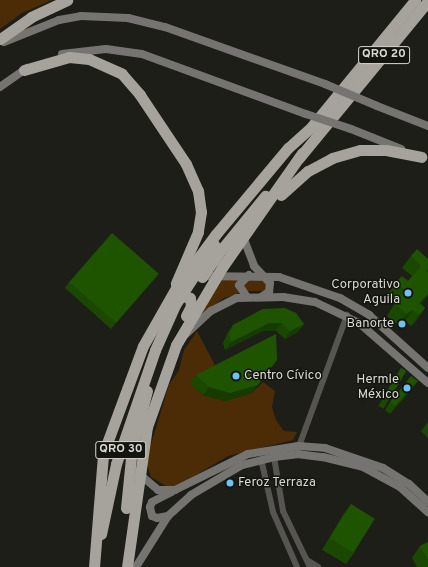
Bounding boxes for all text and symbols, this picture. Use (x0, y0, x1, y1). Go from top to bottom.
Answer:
road number: QRO 20 (358, 45, 410, 65)
place label: Corporativo Aguila (331, 278, 400, 309)
marker: Corporativo Aguila (403, 288, 413, 298)
place label: Banorte (347, 316, 394, 332)
marker: Banorte (397, 319, 407, 329)
place label: Centro Cívico (244, 368, 322, 384)
marker: Centro Cívico (231, 371, 241, 381)
place label: Hermle México (356, 373, 399, 404)
marker: Hermle México (402, 383, 412, 393)
road number: QRO 30 (95, 440, 147, 460)
place label: Feroz Terraza (238, 475, 316, 491)
marker: Feroz Terraza (225, 478, 235, 488)

